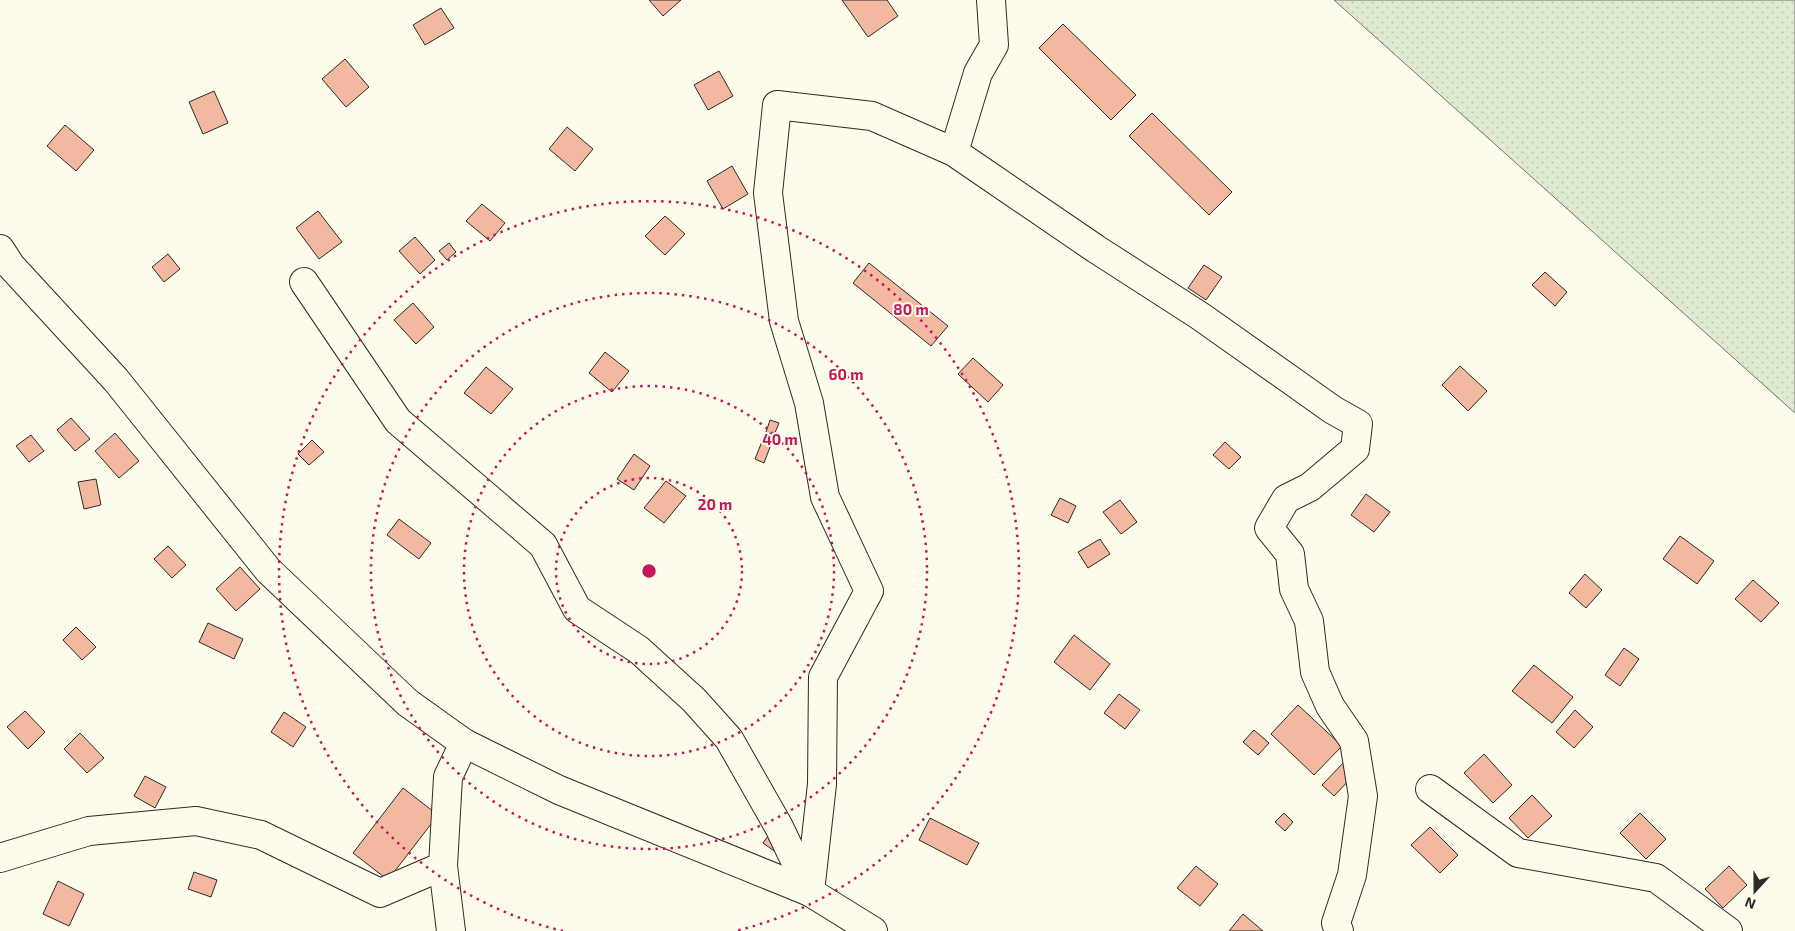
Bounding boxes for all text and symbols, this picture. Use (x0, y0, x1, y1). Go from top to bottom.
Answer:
text: 80 m (893, 300, 929, 318)
text: 60 m (829, 365, 863, 383)
text: 40 m (762, 430, 798, 448)
text: 20 m (698, 495, 732, 513)
centre of rings (640, 562, 658, 580)
north arrow (1730, 866, 1780, 916)
text: N (1742, 894, 1758, 913)

